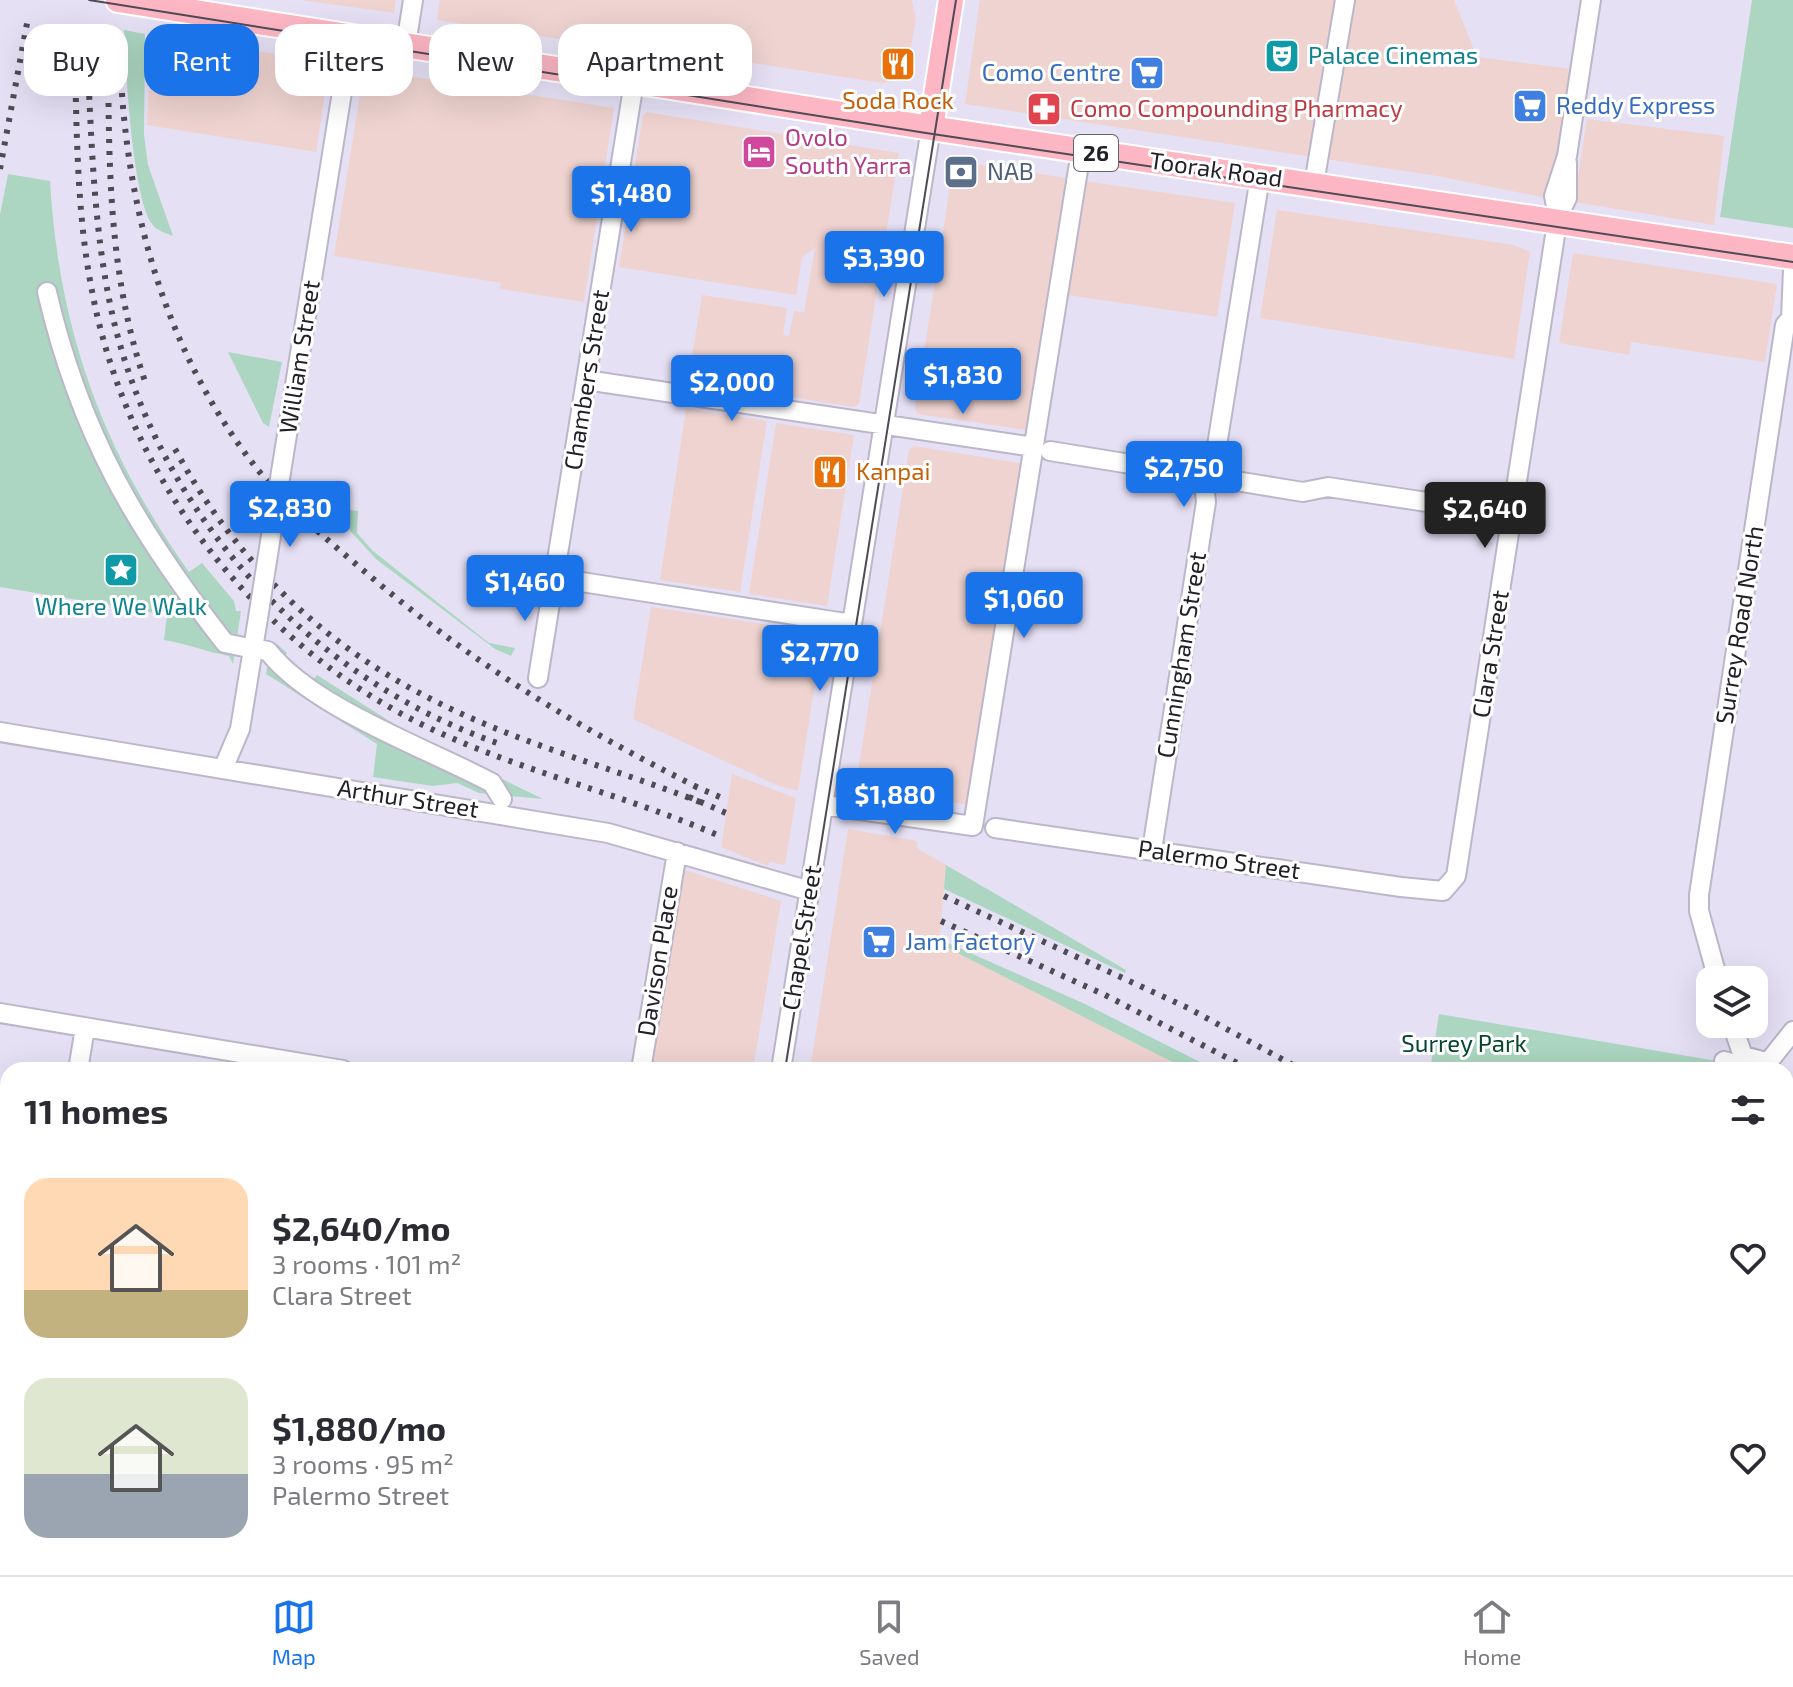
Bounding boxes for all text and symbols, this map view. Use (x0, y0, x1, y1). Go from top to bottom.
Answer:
chip: Buy (24, 24, 128, 96)
chip: Rent (144, 24, 259, 96)
chip: Filters (275, 24, 413, 96)
chip: New (429, 24, 542, 96)
chip: Apartment (558, 24, 752, 96)
theatre icon: Palace Cinemas (1263, 37, 1301, 75)
place label: Palace Cinemas (1308, 40, 1478, 69)
restaurant icon: Soda Rock (879, 45, 917, 83)
supermarket icon: Como Centre (1128, 54, 1166, 92)
place label: Como Centre (982, 57, 1121, 86)
place label: Soda Rock (842, 85, 954, 114)
supermarket icon: Reddy Express (1511, 87, 1549, 125)
pharmacy icon: Como Compounding Pharmacy (1025, 90, 1063, 128)
place label: Reddy Express (1556, 90, 1715, 119)
place label: Como Compounding Pharmacy (1070, 93, 1403, 122)
place label: Ovolo South Yarra (785, 122, 911, 179)
hotel icon: Ovolo South Yarra (740, 133, 778, 171)
road number: 26 (1074, 135, 1118, 171)
street label: Toorak Road (1148, 145, 1285, 192)
bank icon: NAB (942, 153, 980, 191)
place label: NAB (987, 156, 1034, 185)
pin: $1,480 (566, 166, 696, 234)
text: $1,480 (590, 176, 672, 207)
pin: $3,390 (819, 231, 949, 299)
text: $3,390 (843, 241, 925, 272)
street label: William Street (272, 278, 325, 436)
street label: Chambers Street (557, 287, 614, 472)
pin: $1,830 (898, 348, 1028, 416)
pin: $2,000 (667, 355, 797, 423)
text: $1,830 (923, 358, 1003, 389)
text: $2,000 (689, 365, 775, 396)
pin: $2,750 (1119, 441, 1249, 509)
text: $2,750 (1144, 451, 1224, 482)
restaurant icon: Kanpai (811, 453, 849, 491)
place label: Kanpai (856, 456, 930, 485)
pin: $2,830 (225, 481, 355, 549)
pin: $2,640 (1420, 482, 1550, 550)
text: $2,830 (248, 491, 332, 522)
text: $2,640 (1443, 492, 1527, 523)
street label: Surrey Road North (1709, 524, 1769, 726)
street label: Cunningham Street (1150, 549, 1211, 760)
place icon: Where We Walk (102, 551, 140, 589)
pin: $1,460 (460, 555, 590, 623)
text: $1,460 (485, 565, 565, 596)
pin: $1,060 (959, 572, 1089, 640)
text: $1,060 (984, 582, 1064, 613)
street label: Clara Street (1465, 588, 1514, 720)
place label: Where We Walk (35, 591, 207, 620)
pin: $2,770 (755, 625, 885, 693)
text: $2,770 (780, 635, 860, 666)
pin: $1,880 (830, 768, 960, 836)
street label: Arthur Street (336, 772, 481, 823)
text: $1,880 (854, 778, 936, 809)
street label: Palermo Street (1136, 833, 1302, 884)
street label: Chapel Street (775, 863, 826, 1012)
street label: Davison Place (630, 884, 683, 1038)
supermarket icon: Jam Factory (860, 923, 898, 961)
place label: Jam Factory (905, 926, 1035, 955)
map controls (1696, 966, 1768, 1038)
button: layers (1696, 966, 1768, 1038)
park label: Surrey Park (1401, 1028, 1527, 1057)
icon: filters (1726, 1088, 1770, 1132)
text: 11 homes (24, 1090, 168, 1131)
text: $2,640/mo (272, 1207, 451, 1248)
icon: home (88, 1210, 184, 1306)
icon: heart (1726, 1236, 1770, 1280)
text: 3 rooms · 101 m² (272, 1248, 461, 1279)
text: Clara Street (272, 1279, 412, 1310)
text: $1,880/mo (272, 1407, 446, 1448)
icon: home (88, 1410, 184, 1506)
icon: heart (1726, 1436, 1770, 1480)
text: 3 rooms · 95 m² (272, 1448, 454, 1479)
text: Palermo Street (272, 1479, 449, 1510)
tab: Map (272, 1595, 316, 1669)
tab: Saved (859, 1595, 920, 1669)
tab: Home (1463, 1595, 1521, 1669)

